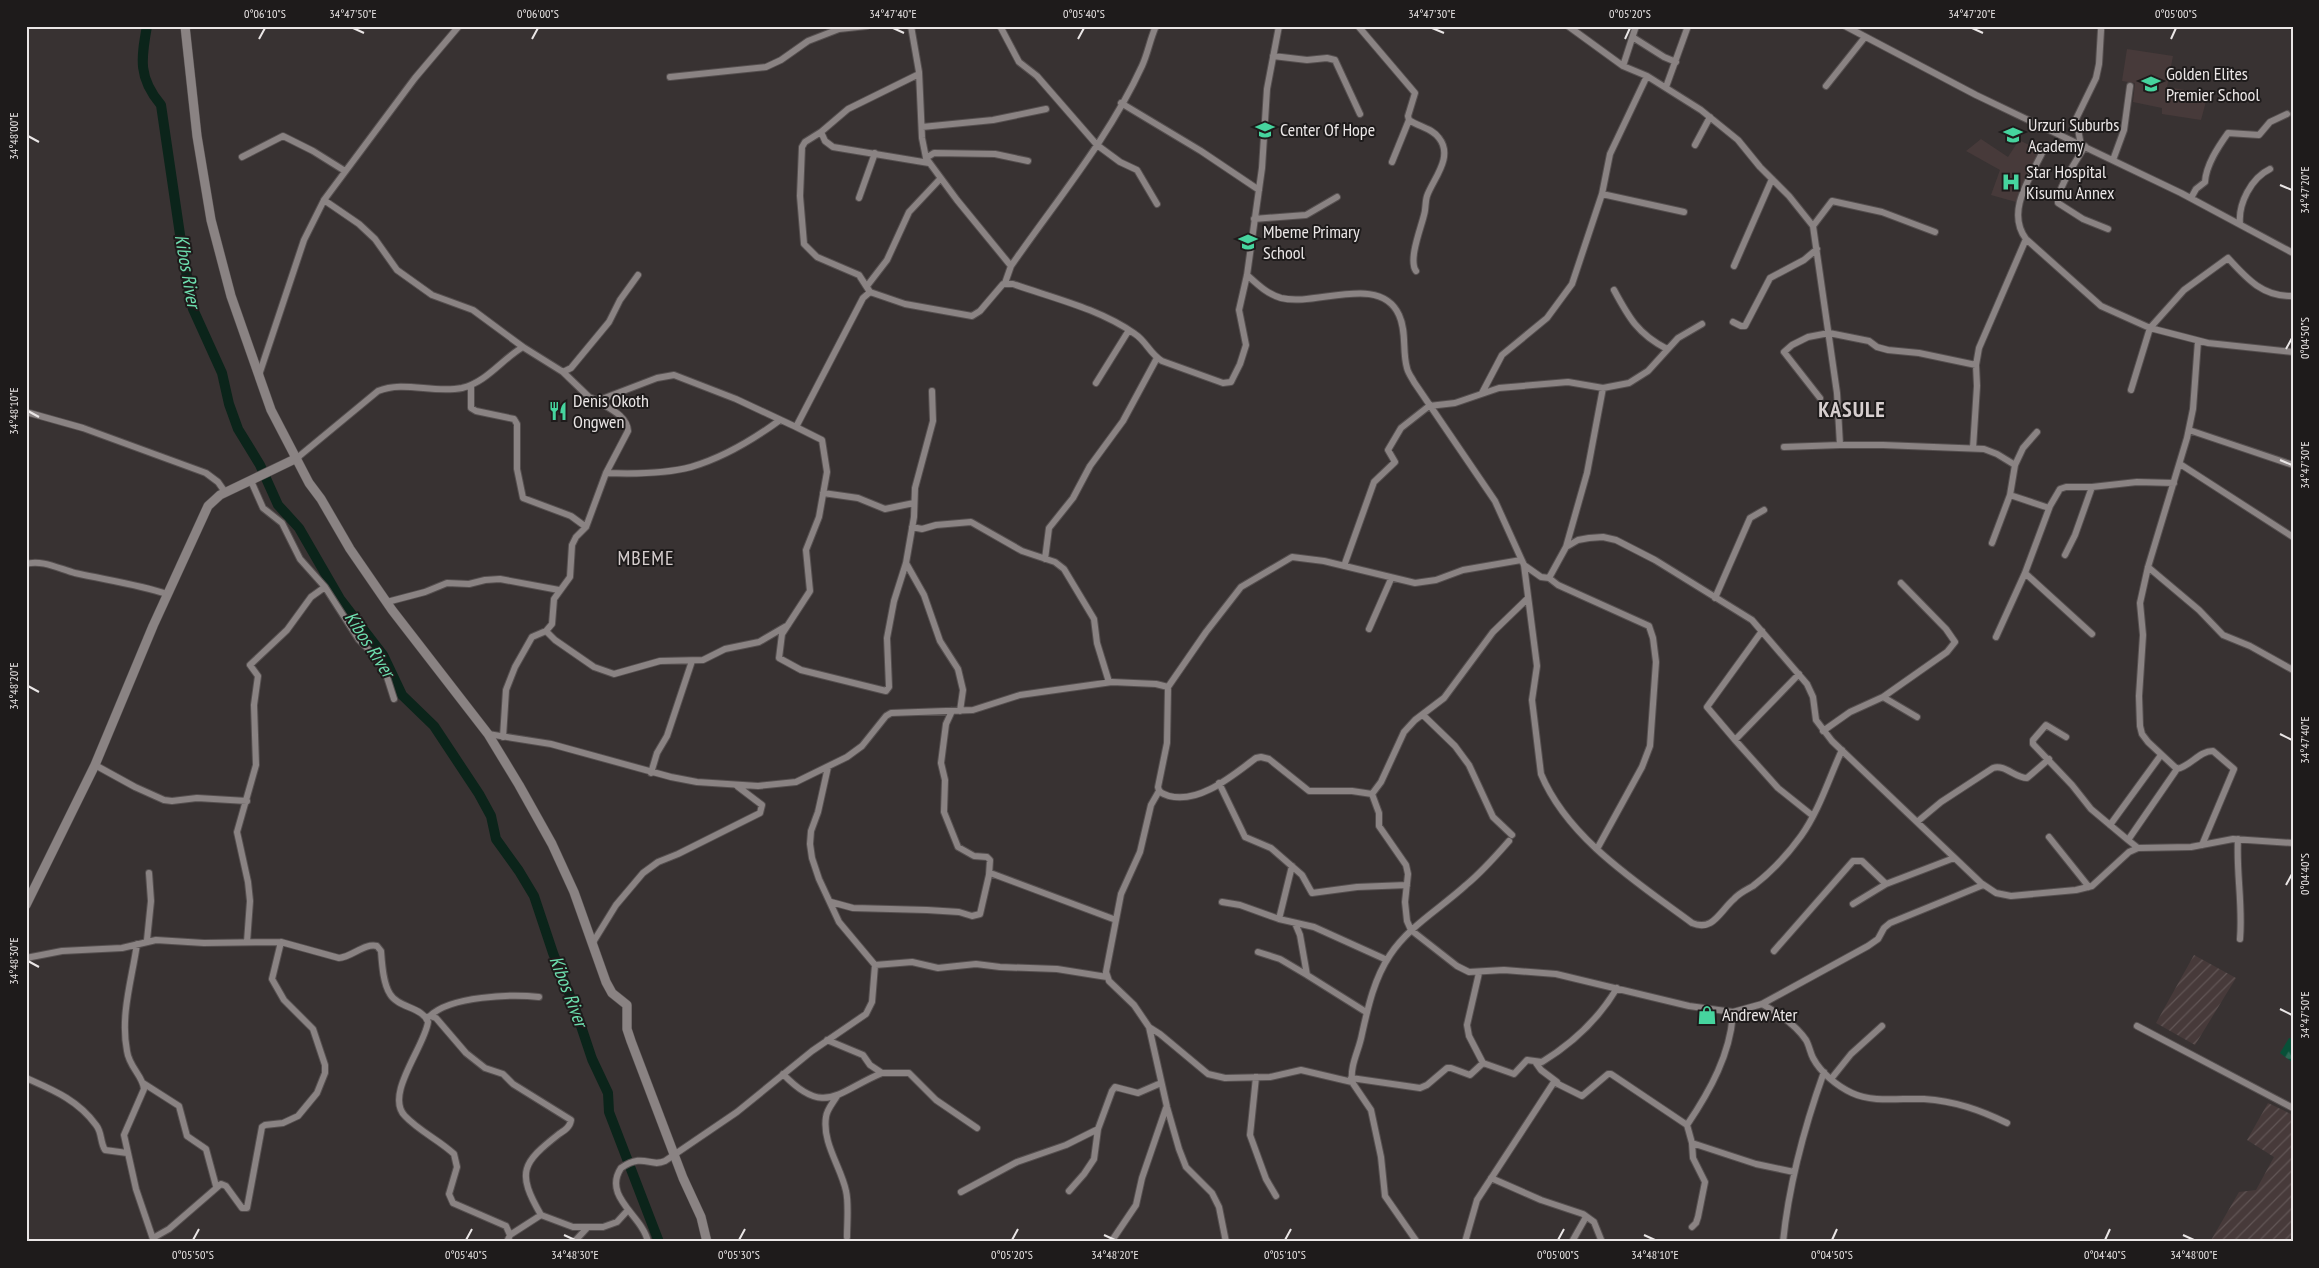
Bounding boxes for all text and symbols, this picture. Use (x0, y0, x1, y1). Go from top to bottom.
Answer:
text: 0°06'10"S (244, 6, 286, 21)
text: 34°47'50"E (329, 6, 377, 21)
text: 0°06'00"S (517, 6, 559, 21)
text: 34°47'40"E (869, 6, 917, 21)
text: 0°05'40"S (1063, 6, 1105, 21)
text: 34°47'30"E (1408, 6, 1456, 21)
text: 0°05'20"S (1609, 6, 1651, 21)
text: 34°47'20"E (1948, 6, 1996, 21)
text: 0°05'00"S (2155, 6, 2197, 21)
place label: Golden Elites Premier School (2166, 62, 2260, 106)
school or university icon: Golden Elites Premier School (2140, 73, 2162, 95)
text: 34°48'00"E (6, 112, 21, 160)
place label: Urzuri Suburbs Academy (2028, 113, 2119, 157)
place label: Center Of Hope (1280, 118, 1375, 141)
school or university icon: Center Of Hope (1254, 119, 1276, 141)
school or university icon: Urzuri Suburbs Academy (2002, 124, 2024, 146)
place label: Star Hospital Kisumu Annex (2026, 160, 2115, 204)
text: 34°47'20"E (2297, 166, 2312, 214)
hospital icon: Star Hospital Kisumu Annex (2000, 171, 2022, 193)
place label: Mbeme Primary School (1263, 220, 1360, 264)
school or university icon: Mbeme Primary School (1237, 231, 1259, 253)
water label: Kibos River (170, 232, 207, 312)
text: 0°04'50"S (2297, 317, 2312, 359)
text: 34°48'10"E (6, 387, 21, 435)
place label: Denis Okoth Ongwen (573, 389, 649, 433)
district label: KASULE (1818, 395, 1886, 423)
restaurant icon: Denis Okoth Ongwen (547, 400, 569, 422)
text: 34°47'30"E (2297, 441, 2312, 489)
district label: MBEME (617, 545, 675, 571)
water label: Kibos River (340, 606, 402, 684)
text: 34°48'20"E (6, 662, 21, 710)
text: 34°47'40"E (2297, 716, 2312, 764)
text: 0°04'40"S (2297, 853, 2312, 895)
text: 34°48'30"E (6, 937, 21, 985)
water label: Kibos River (545, 952, 594, 1032)
text: 34°47'50"E (2297, 991, 2312, 1039)
place label: Andrew Ater (1722, 1003, 1798, 1026)
shop icon: Andrew Ater (1696, 1004, 1718, 1026)
text: 0°05'50"S (172, 1247, 214, 1262)
text: 0°05'40"S (445, 1247, 487, 1262)
text: 34°48'30"E (551, 1247, 599, 1262)
text: 0°05'30"S (718, 1247, 760, 1262)
text: 0°05'20"S (991, 1247, 1033, 1262)
text: 34°48'20"E (1091, 1247, 1139, 1262)
text: 0°05'10"S (1264, 1247, 1306, 1262)
text: 0°05'00"S (1537, 1247, 1579, 1262)
text: 34°48'10"E (1631, 1247, 1679, 1262)
text: 0°04'50"S (1811, 1247, 1853, 1262)
text: 0°04'40"S (2084, 1247, 2126, 1262)
text: 34°48'00"E (2170, 1247, 2218, 1262)

